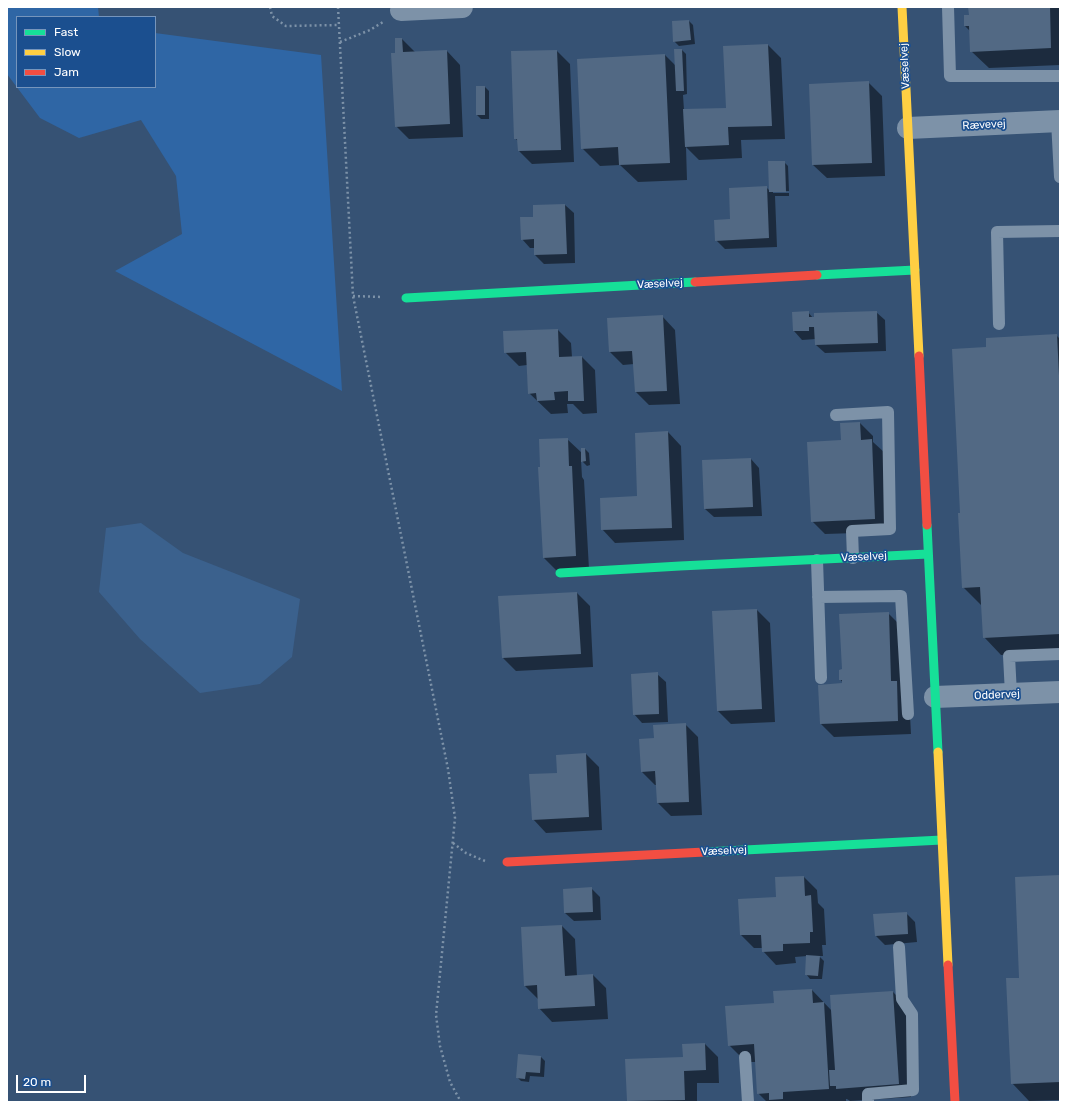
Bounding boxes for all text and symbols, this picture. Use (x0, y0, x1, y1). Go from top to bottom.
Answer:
legend (16, 16, 156, 88)
text: Fast (54, 25, 78, 39)
street label: Væselvej (897, 43, 913, 89)
text: Slow (54, 45, 81, 59)
text: Jam (54, 65, 79, 79)
street label: Rævevej (962, 117, 1006, 133)
street label: Væselvej (637, 276, 683, 292)
street label: Væselvej (841, 549, 887, 565)
street label: Oddervej (974, 687, 1020, 703)
street label: Væselvej (701, 843, 747, 859)
scale bar (18, 1067, 88, 1093)
text: 20 m (23, 1075, 51, 1089)

